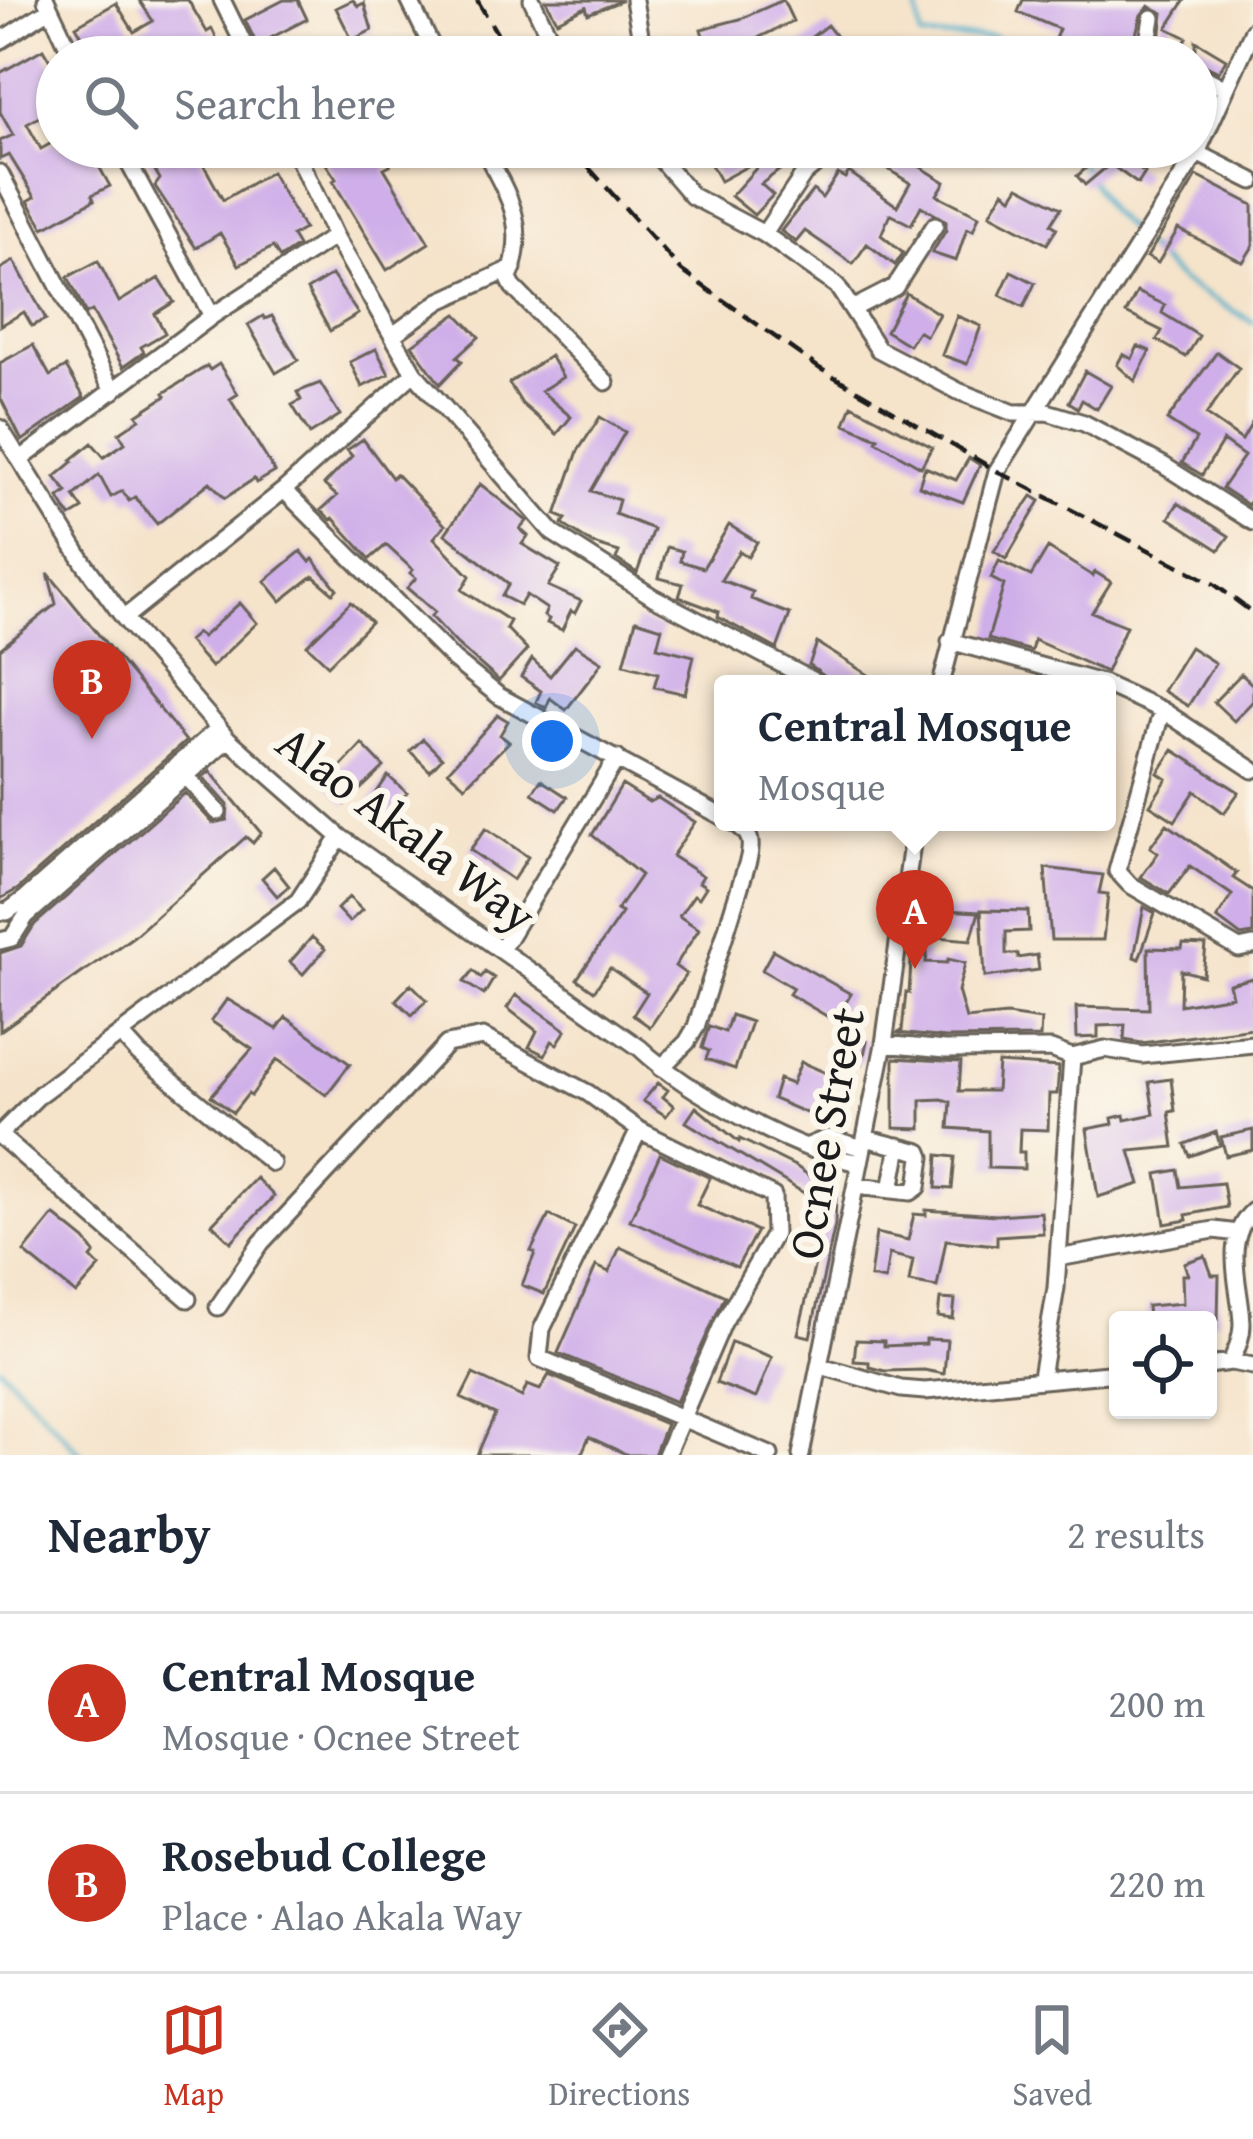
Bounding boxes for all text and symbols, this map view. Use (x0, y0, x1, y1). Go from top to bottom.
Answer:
search box (36, 36, 1217, 168)
icon: search (78, 69, 144, 135)
text: Search here (174, 70, 396, 135)
pin: B (53, 640, 131, 739)
popup (714, 675, 1116, 831)
text: Central Mosque (758, 692, 1072, 757)
street label: Alao Akala Way (262, 707, 552, 949)
your location (522, 711, 582, 771)
text: Mosque (758, 757, 886, 814)
pin: A (876, 870, 954, 969)
street label: Ocnee Street (768, 1001, 882, 1264)
map controls (1109, 1311, 1217, 1419)
button: locate (1109, 1311, 1217, 1419)
text: Nearby (48, 1496, 211, 1571)
text: 2 results (1067, 1505, 1205, 1562)
text: Central Mosque (162, 1642, 475, 1707)
text: A (75, 1674, 99, 1731)
text: 200 m (1108, 1674, 1205, 1731)
text: Mosque · Ocnee Street (162, 1707, 520, 1764)
text: Rosebud College (162, 1822, 487, 1887)
text: B (75, 1854, 99, 1911)
text: 220 m (1108, 1854, 1205, 1911)
text: Place · Alao Akala Way (162, 1887, 522, 1944)
tab: Map (161, 1997, 227, 2117)
tab: Directions (549, 1997, 690, 2117)
tab: Saved (1012, 1997, 1092, 2117)

